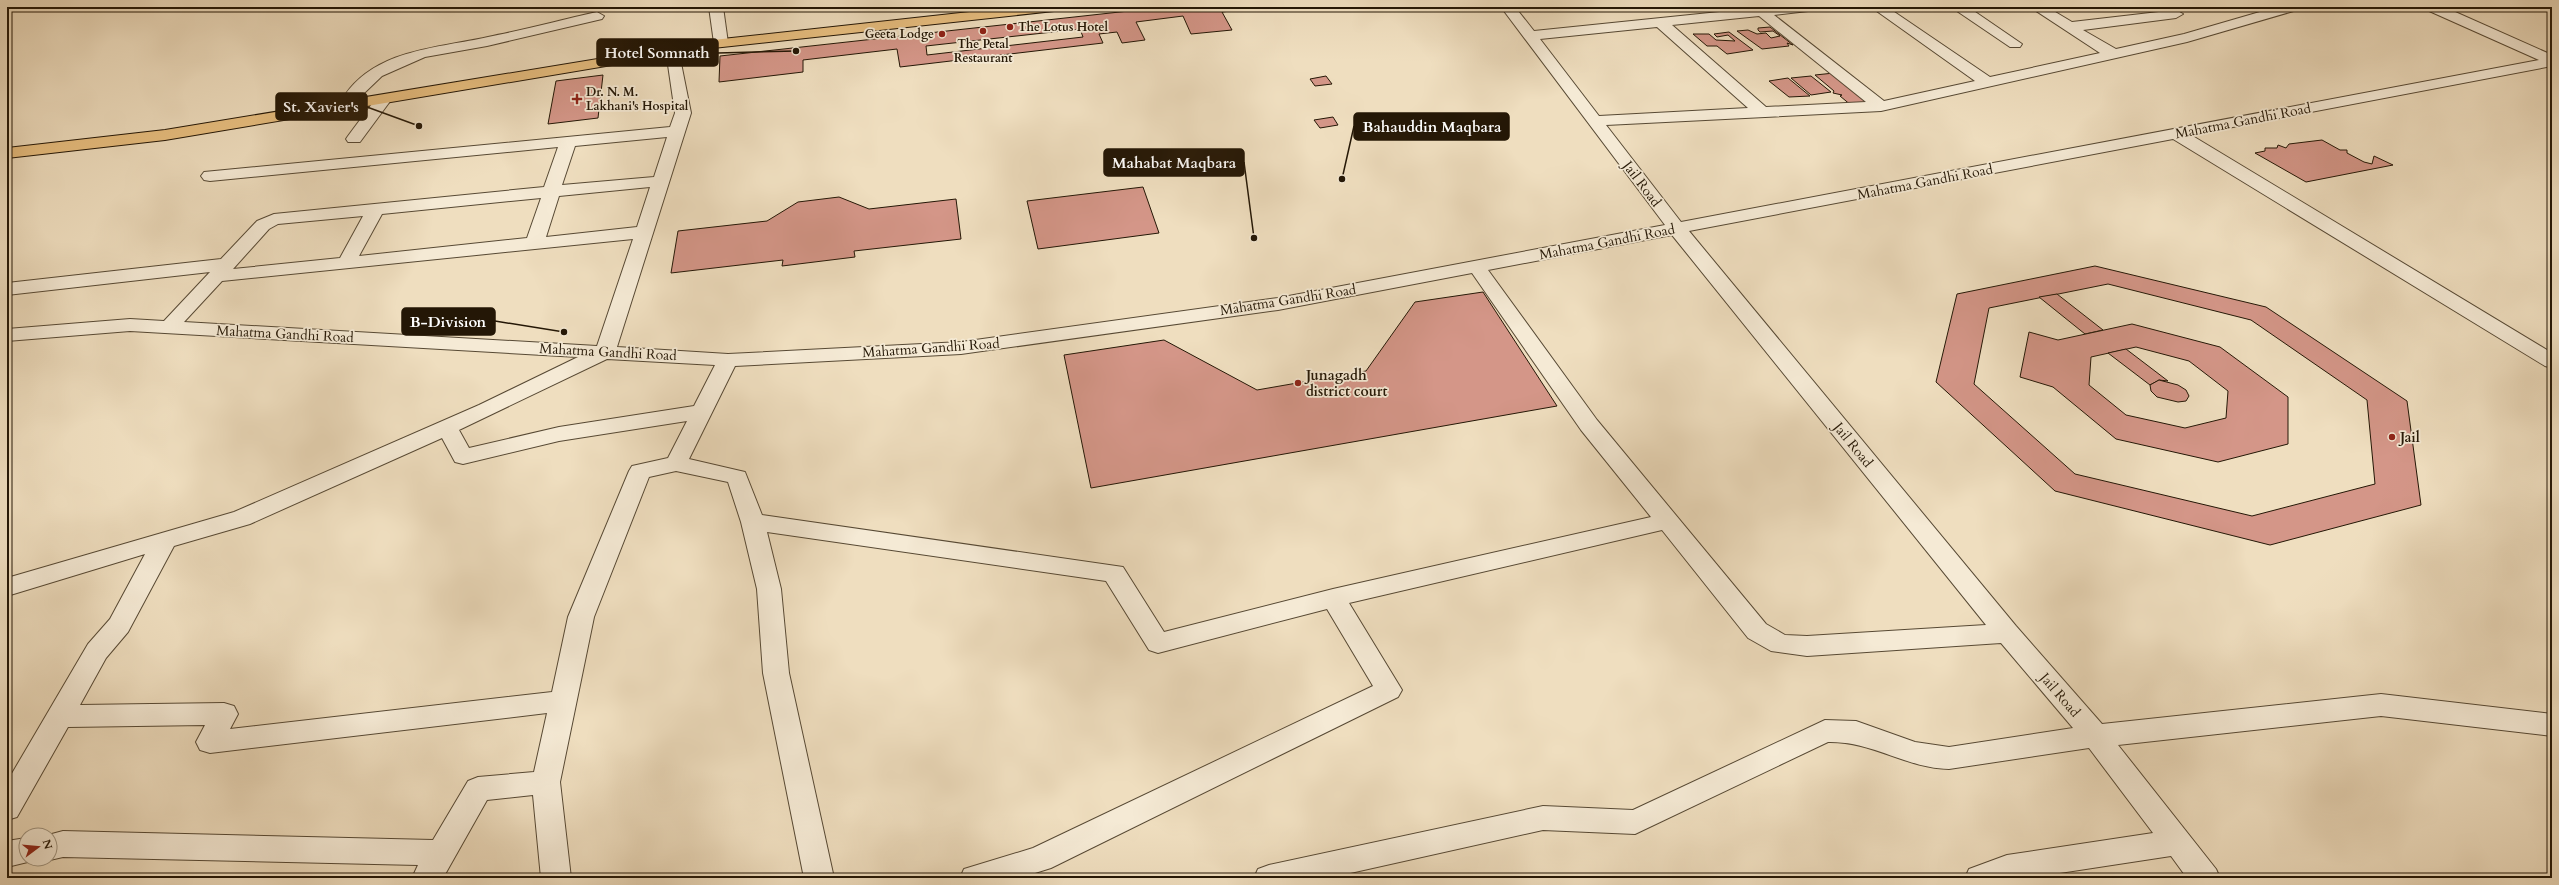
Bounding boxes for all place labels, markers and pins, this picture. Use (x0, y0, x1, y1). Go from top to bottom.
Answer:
place label: The Lotus Hotel (1018, 19, 1108, 35)
marker: The Lotus Hotel (1005, 22, 1015, 32)
place label: Geeta Lodge (865, 26, 934, 42)
marker: The Petal Restaurant (978, 26, 988, 36)
marker: Geeta Lodge (937, 29, 947, 39)
place label: The Petal Restaurant (954, 36, 1013, 66)
callout: Hotel Somnath (597, 39, 718, 66)
place label: Dr. N. M. Lakhani's Hospital (586, 84, 689, 114)
callout: St. Xavier's (276, 93, 367, 120)
marker: Dr. N. M. Lakhani's Hospital (571, 93, 583, 105)
callout: Bahauddin Maqbara (1354, 113, 1509, 140)
callout: Mahabat Maqbara (1104, 149, 1244, 176)
callout: B-Division (402, 308, 495, 335)
place label: Junagadh district court (1304, 366, 1387, 401)
marker: Junagadh district court (1293, 378, 1303, 388)
place label: Jail (2398, 428, 2420, 447)
marker: Jail (2387, 432, 2397, 442)

